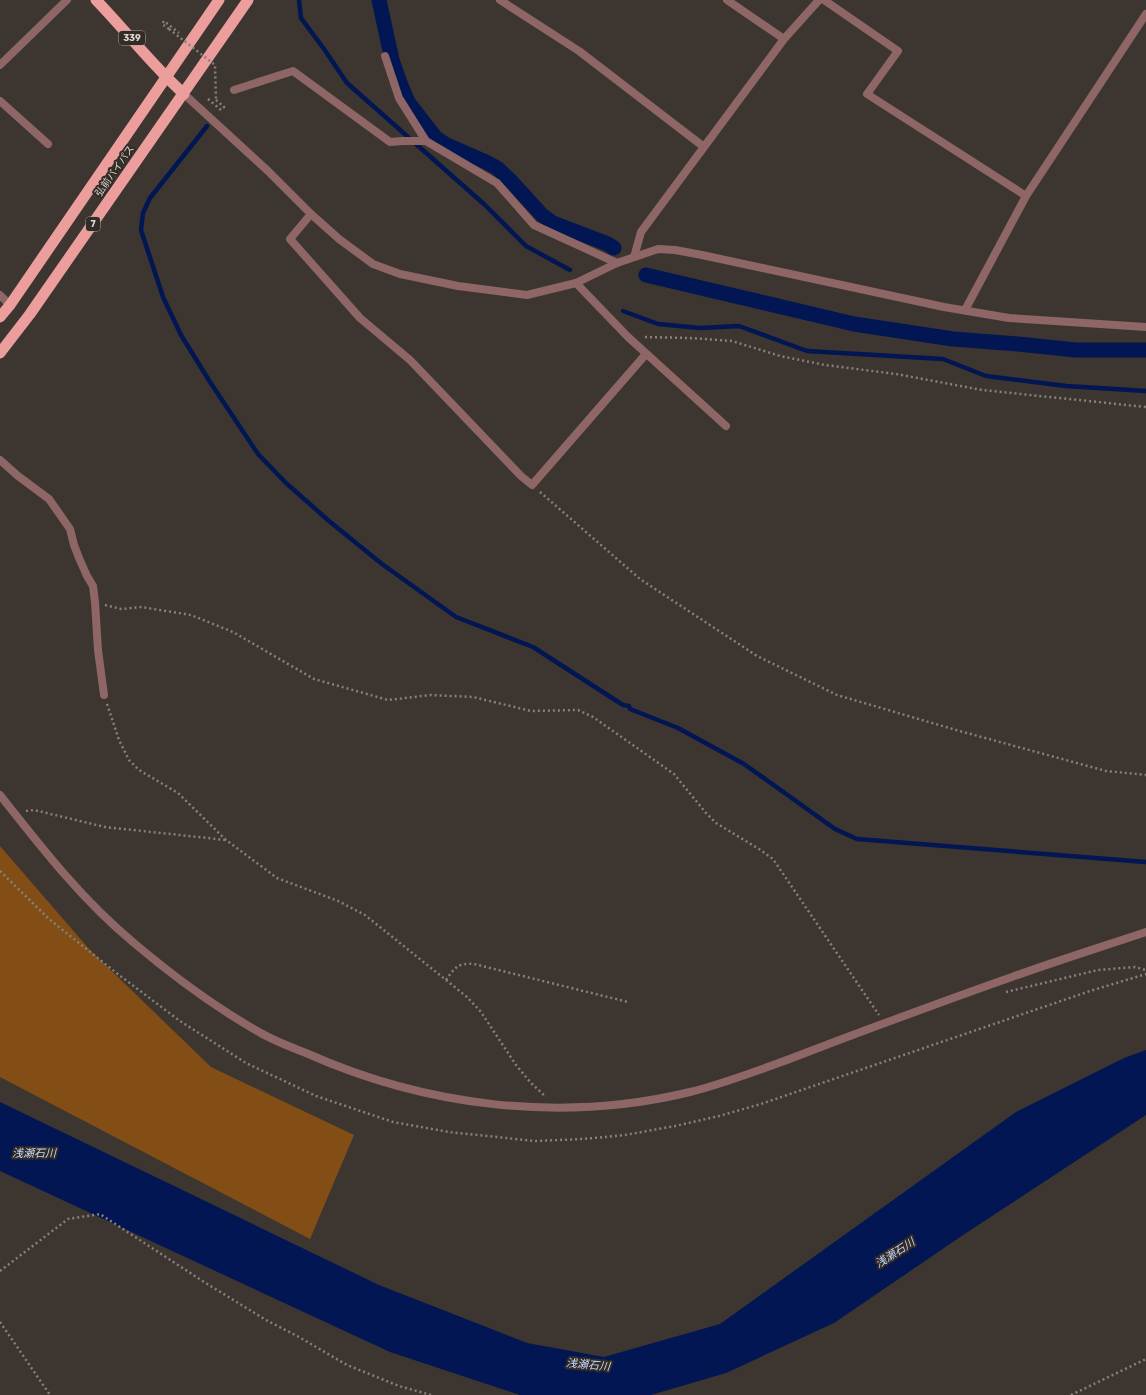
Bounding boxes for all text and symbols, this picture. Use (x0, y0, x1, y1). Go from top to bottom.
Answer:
road number: 339 (119, 31, 145, 45)
street label: 弘前バイパス (93, 143, 137, 199)
road number: 7 (86, 217, 100, 231)
water label: 浅瀬石川 (12, 1147, 57, 1160)
water label: 浅瀬石川 (873, 1235, 918, 1270)
water label: 浅瀬石川 (566, 1357, 611, 1373)

